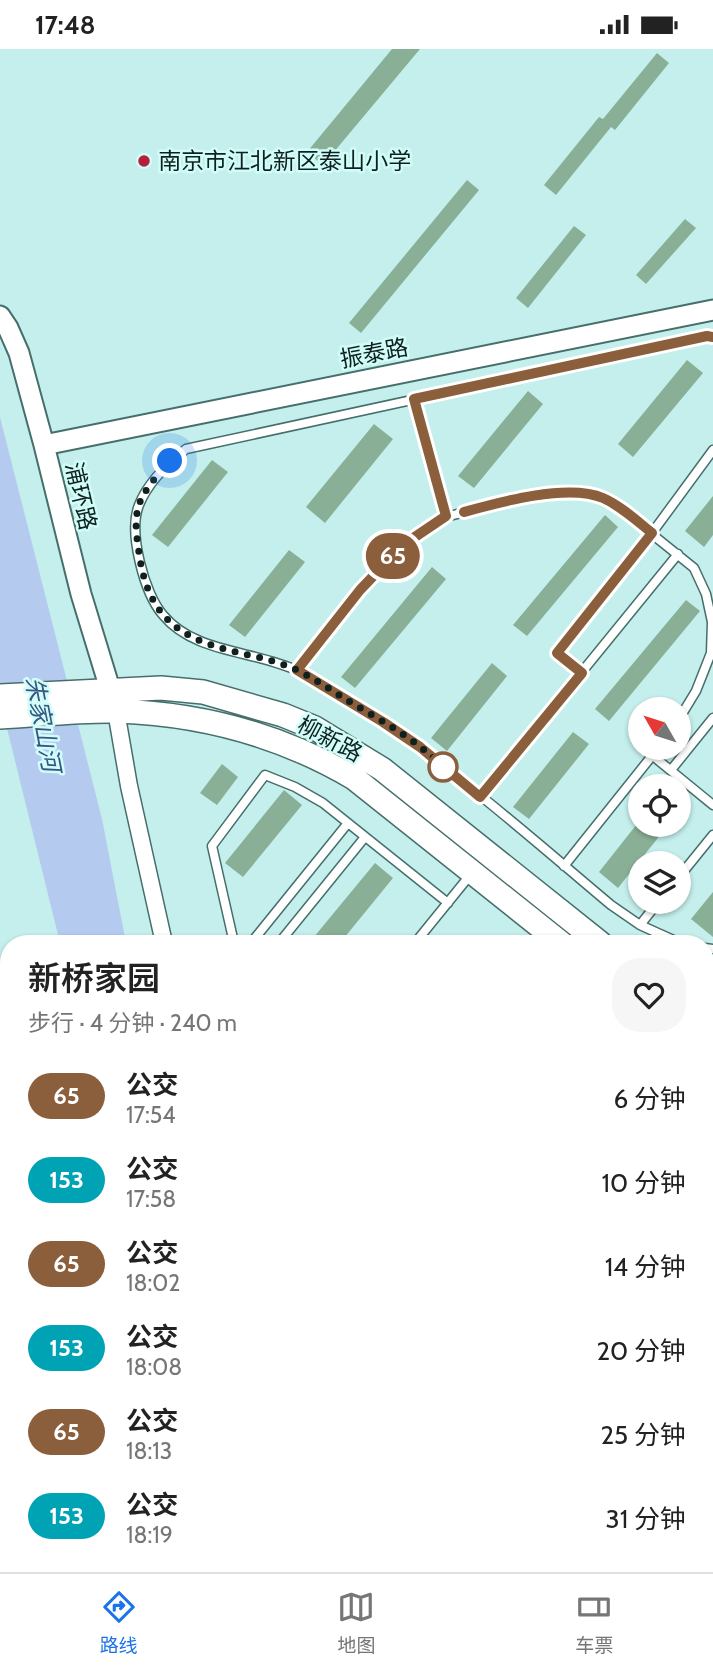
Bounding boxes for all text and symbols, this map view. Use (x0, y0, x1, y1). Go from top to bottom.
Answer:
text: 17:48 (35, 9, 95, 41)
place label: 南京市江北新区泰山小学 (158, 147, 411, 175)
marker: 南京市江北新区泰山小学 (136, 153, 152, 169)
street label: 振泰路 (337, 333, 411, 373)
your location (152, 443, 187, 478)
street label: 浦环路 (60, 459, 102, 533)
line badge: 65 (362, 533, 424, 579)
text: 65 (380, 541, 406, 570)
water label: 朱家山河 (20, 674, 67, 778)
north arrow (628, 697, 691, 759)
map controls (628, 697, 691, 914)
street label: 柳新路 (293, 710, 367, 768)
unlabelled marker (428, 752, 458, 782)
button: locate (628, 774, 691, 837)
button: layers (628, 851, 691, 914)
text: 新桥家园 (28, 958, 160, 998)
button: heart (612, 958, 686, 1032)
text: 步行 · 4 分钟 · 240 m (28, 1009, 237, 1037)
text: 公交 (126, 1069, 178, 1101)
text: 65 (53, 1081, 80, 1110)
text: 6 分钟 (613, 1083, 686, 1115)
text: 17:54 (126, 1101, 176, 1129)
text: 公交 (126, 1153, 178, 1185)
text: 153 (49, 1165, 84, 1194)
text: 10 分钟 (602, 1167, 686, 1199)
text: 17:58 (126, 1185, 176, 1213)
text: 公交 (126, 1237, 178, 1269)
text: 65 (53, 1249, 80, 1278)
text: 14 分钟 (605, 1251, 686, 1283)
text: 18:02 (126, 1269, 180, 1297)
text: 公交 (126, 1321, 178, 1353)
text: 153 (49, 1333, 84, 1362)
text: 20 分钟 (596, 1335, 686, 1367)
text: 18:08 (126, 1353, 182, 1381)
text: 公交 (126, 1405, 178, 1437)
text: 65 (53, 1417, 80, 1446)
text: 25 分钟 (600, 1419, 686, 1451)
text: 18:13 (126, 1437, 172, 1465)
text: 公交 (126, 1489, 178, 1521)
text: 153 (49, 1501, 84, 1530)
text: 31 分钟 (606, 1503, 686, 1535)
text: 18:19 (126, 1521, 173, 1549)
tab: 路线 (100, 1588, 138, 1657)
tab: 地图 (337, 1588, 375, 1657)
tab: 车票 (575, 1588, 613, 1657)

